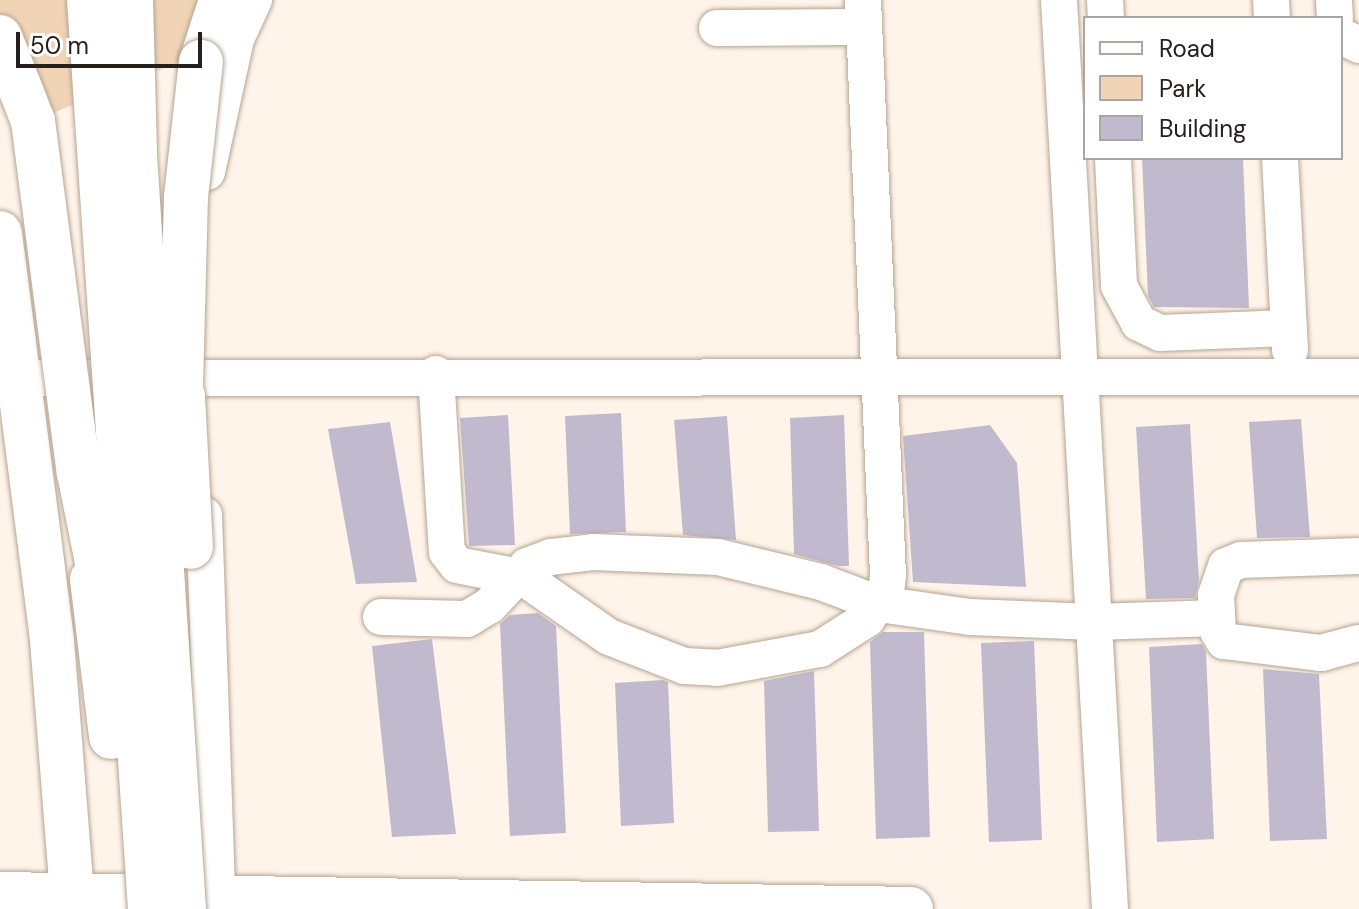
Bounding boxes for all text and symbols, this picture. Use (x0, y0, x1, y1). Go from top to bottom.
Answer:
scale bar (20, 16, 206, 66)
legend (1083, 16, 1343, 160)
text: 50 m (30, 30, 89, 61)
text: Road (1159, 33, 1215, 64)
text: Park (1159, 73, 1206, 104)
text: Building (1159, 113, 1246, 144)

